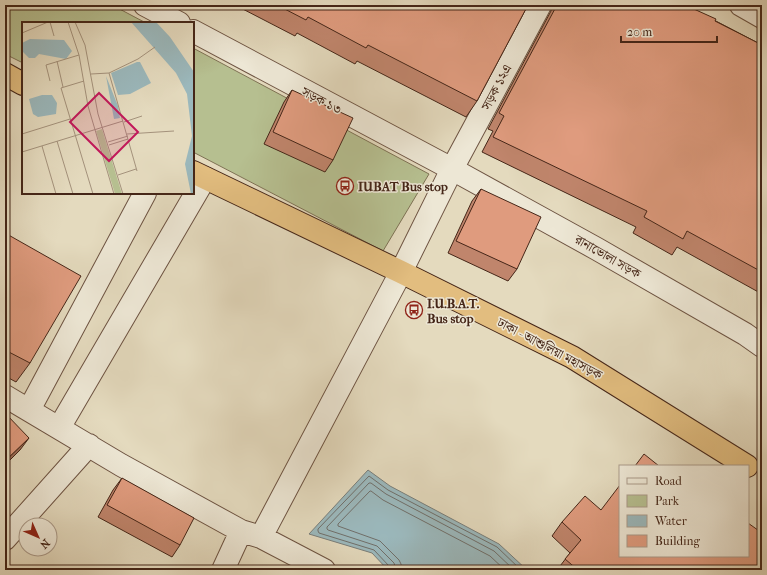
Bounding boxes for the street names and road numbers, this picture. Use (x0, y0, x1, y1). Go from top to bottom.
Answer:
street label: সড়ক ১২এ (478, 62, 515, 113)
street label: সড়ক ১৩ (298, 83, 344, 117)
street label: রানাভোলা সড়ক (571, 231, 644, 282)
street label: ঢাকা - আশুলিয়া মহাসড়ক (494, 314, 606, 383)

